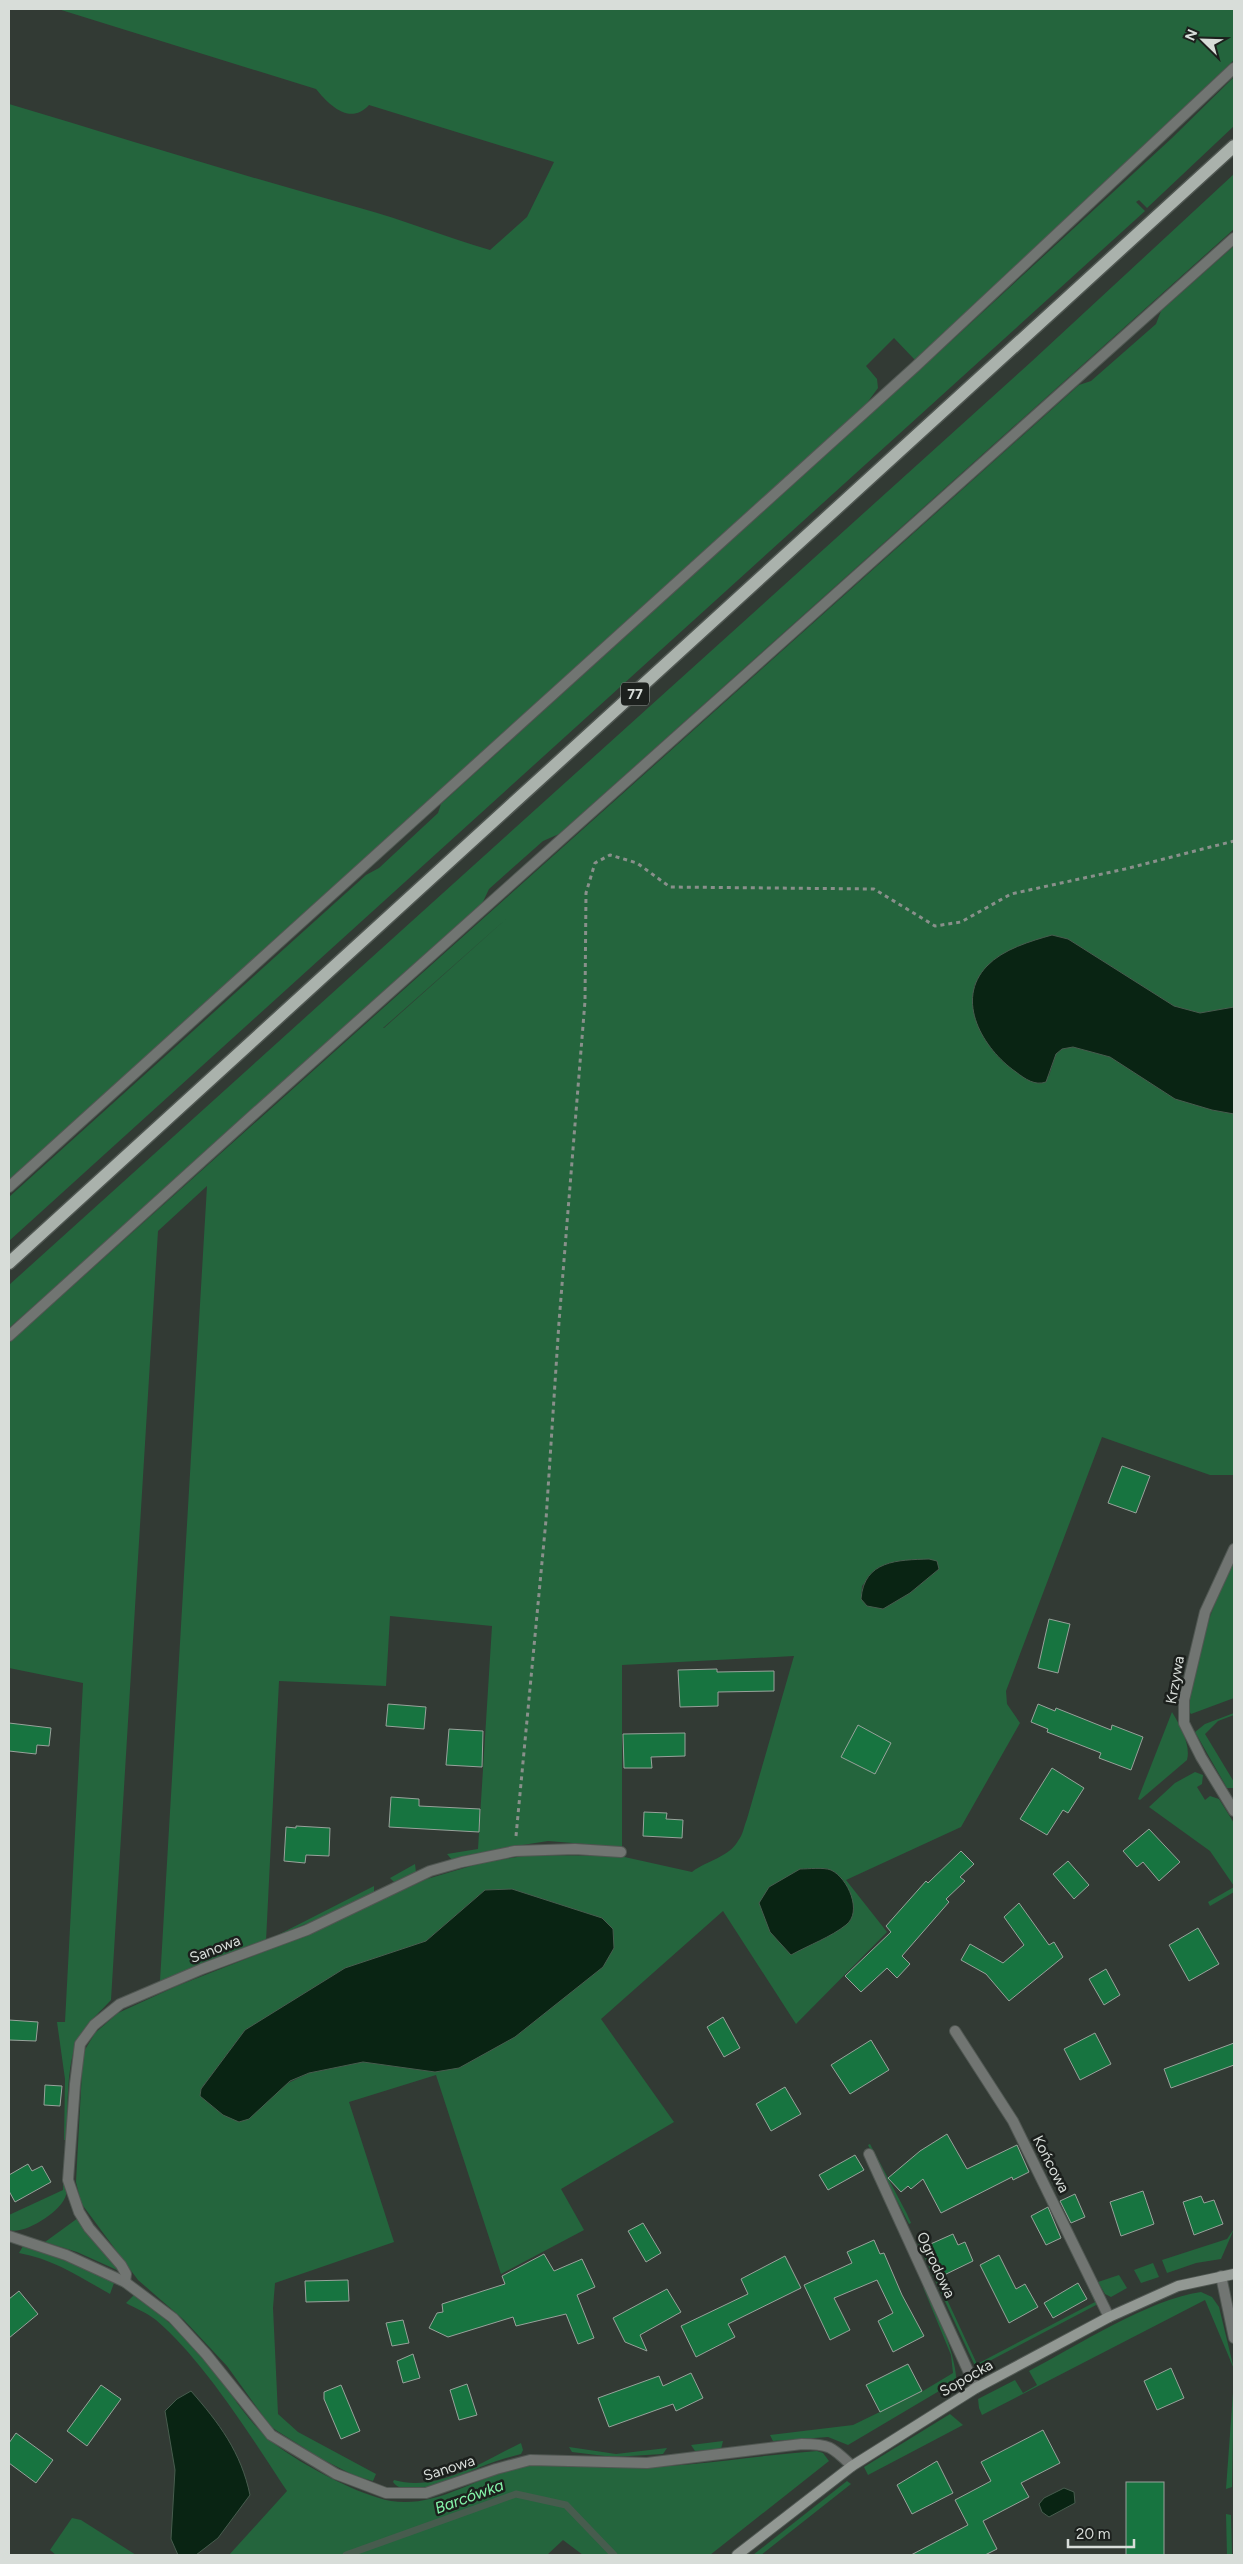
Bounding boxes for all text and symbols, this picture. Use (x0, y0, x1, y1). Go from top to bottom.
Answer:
north arrow (1178, 15, 1228, 65)
text: N (1182, 27, 1201, 43)
road number: 77 (621, 682, 649, 706)
street label: Krzywa (1162, 1654, 1188, 1706)
street label: Sanowa (187, 1931, 243, 1967)
street label: Końcowa (1029, 2132, 1073, 2196)
street label: Ogrodowa (913, 2229, 959, 2301)
street label: Sopocka (936, 2356, 996, 2400)
street label: Sanowa (421, 2451, 477, 2485)
water label: Barcówka (432, 2475, 506, 2518)
scale bar (1068, 2516, 1134, 2548)
text: 20 m (1076, 2525, 1110, 2543)

